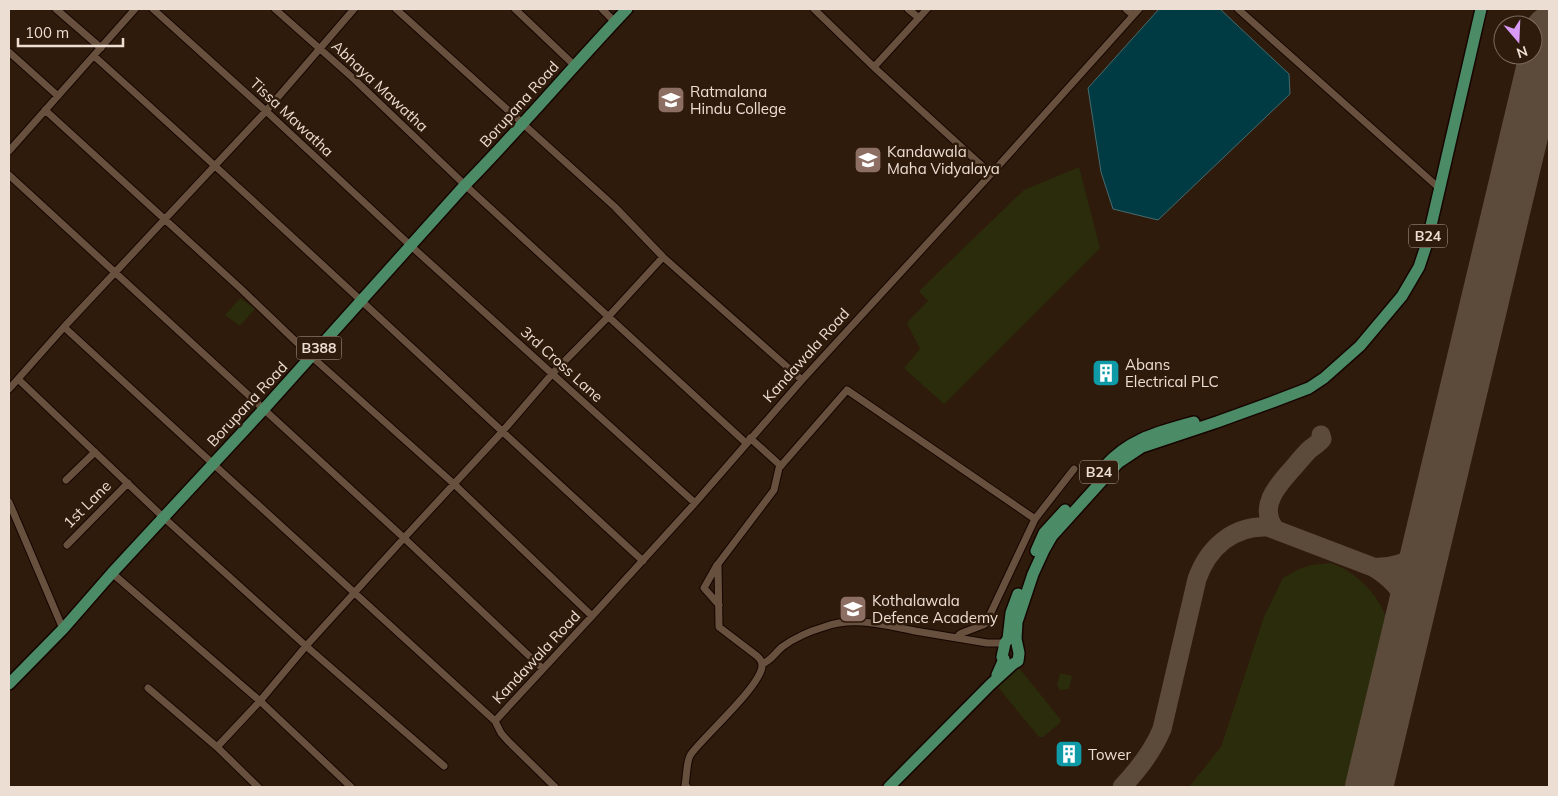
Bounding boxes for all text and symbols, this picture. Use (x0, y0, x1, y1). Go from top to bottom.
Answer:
scale bar (18, 15, 122, 47)
north arrow (1493, 15, 1543, 65)
text: 100 m (25, 23, 69, 42)
street label: Abhaya Mawatha (328, 36, 432, 136)
text: N (1514, 42, 1530, 63)
street label: Borupana Road (475, 57, 563, 151)
street label: Tissa Mawatha (246, 74, 338, 160)
place label: Ratmalana Hindu College (690, 82, 786, 118)
school or university icon: Ratmalana Hindu College (656, 85, 686, 115)
place label: Kandawala Maha Vidyalaya (887, 142, 1000, 178)
school or university icon: Kandawala Maha Vidyalaya (853, 145, 883, 175)
road number: B24 (1409, 225, 1447, 248)
street label: Kandawala Road (759, 304, 853, 406)
street label: 3rd Cross Lane (517, 322, 607, 406)
road number: B388 (296, 336, 342, 359)
place label: Abans Electrical PLC (1125, 355, 1219, 391)
street label: Borupana Road (203, 358, 291, 450)
building icon: Abans Electrical PLC (1091, 358, 1121, 388)
road number: B24 (1080, 461, 1118, 484)
street label: 1st Lane (59, 476, 115, 532)
place label: Kothalawala Defence Academy (872, 591, 998, 627)
school or university icon: Kothalawala Defence Academy (838, 594, 868, 624)
street label: Kandawala Road (488, 607, 584, 707)
building icon: Tower (1054, 739, 1084, 769)
place label: Tower (1088, 745, 1131, 764)

